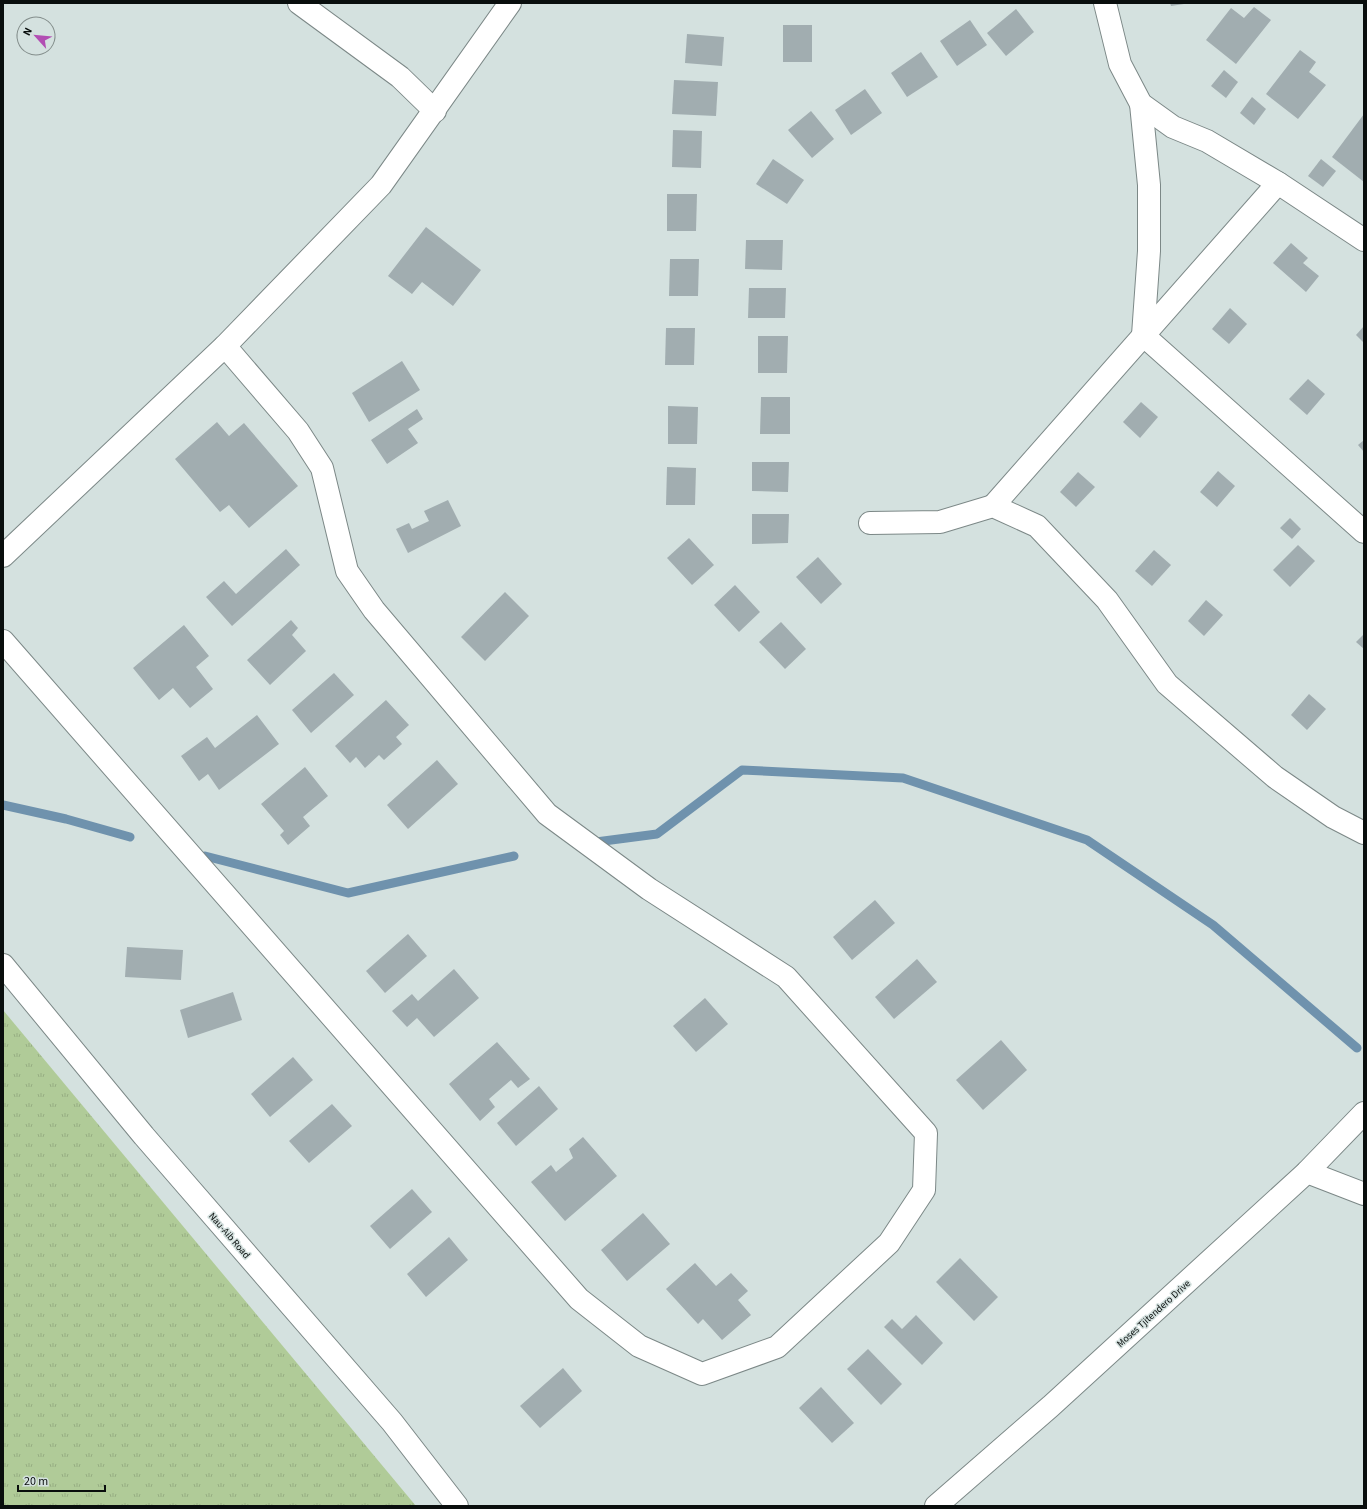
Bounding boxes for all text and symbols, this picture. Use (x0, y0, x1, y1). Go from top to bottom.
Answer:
north arrow (16, 16, 56, 56)
text: N (19, 25, 36, 38)
street label: Nau-Aib Road (205, 1210, 253, 1262)
street label: Moses Tjitendero Drive (1114, 1277, 1194, 1351)
scale bar (18, 1467, 105, 1493)
text: 20 m (24, 1473, 48, 1490)

